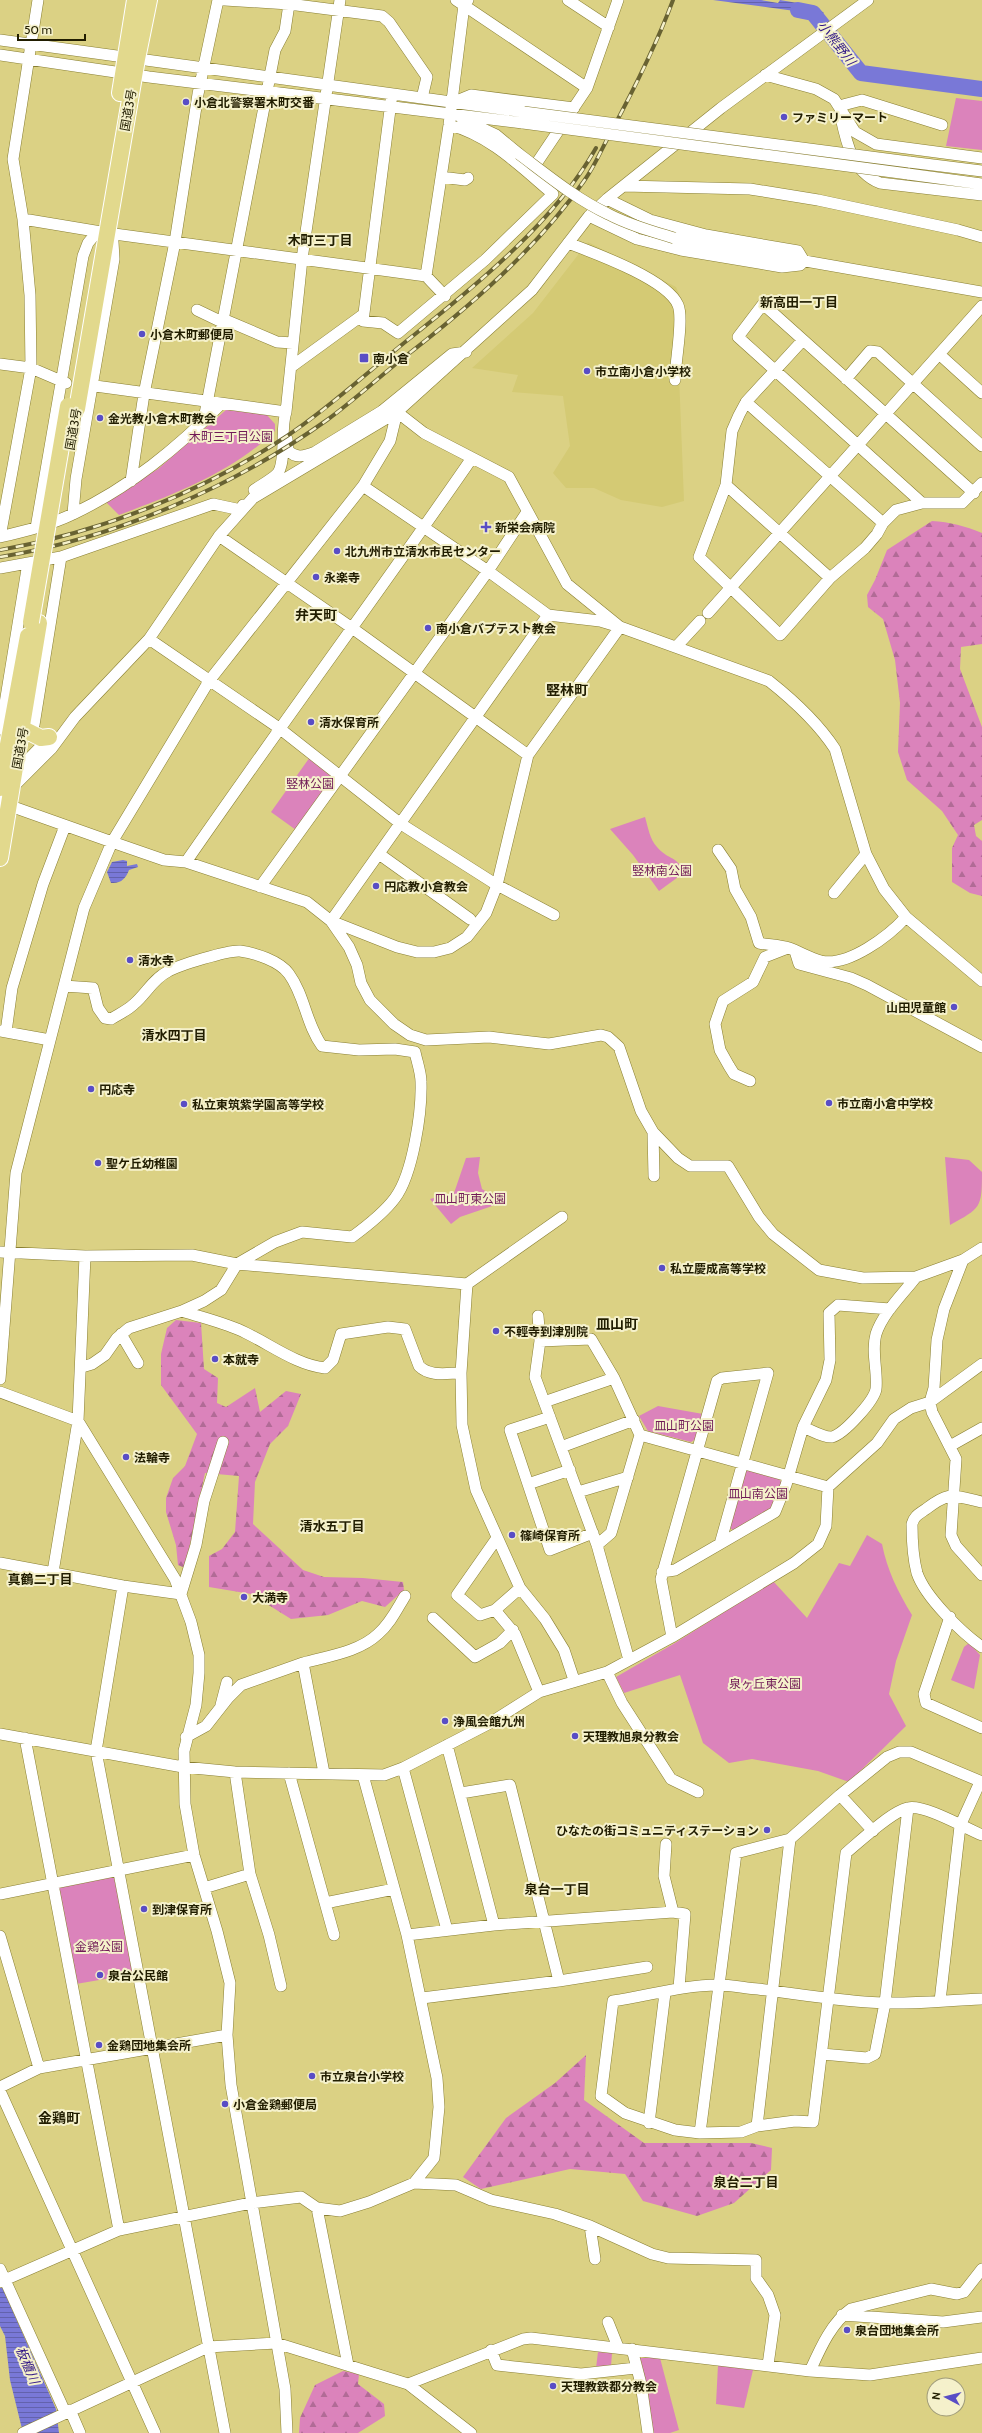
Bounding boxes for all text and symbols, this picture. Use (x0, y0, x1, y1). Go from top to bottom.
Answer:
scale bar (18, 16, 85, 42)
water label: 小熊野川 (815, 18, 861, 70)
text: 50 m (24, 22, 52, 37)
street label: 国道3号 (117, 88, 139, 132)
place label: 小倉北警察署木町交番 (194, 95, 315, 110)
marker: 小倉北警察署木町交番 (181, 97, 191, 107)
place label: ファミリーマート (792, 110, 888, 125)
marker: ファミリーマート (779, 112, 789, 122)
district label: 木町三丁目 (287, 232, 353, 248)
district label: 新高田一丁目 (760, 294, 838, 310)
place label: 小倉木町郵便局 (150, 327, 234, 342)
marker: 小倉木町郵便局 (137, 329, 147, 339)
place label: 南小倉 (373, 351, 409, 366)
marker: 南小倉 (358, 352, 370, 364)
place label: 市立南小倉小学校 (595, 364, 691, 379)
marker: 市立南小倉小学校 (582, 366, 592, 376)
street label: 国道3号 (62, 407, 84, 451)
place label: 金光教小倉木町教会 (108, 411, 216, 426)
marker: 金光教小倉木町教会 (95, 413, 105, 423)
park label: 木町三丁目公園 (189, 429, 273, 444)
place label: 新栄会病院 (495, 520, 555, 535)
marker: 新栄会病院 (480, 521, 492, 533)
place label: 北九州市立清水市民センター (345, 544, 501, 559)
marker: 北九州市立清水市民センター (332, 546, 342, 556)
place label: 永楽寺 (324, 570, 360, 585)
marker: 永楽寺 (311, 572, 321, 582)
district label: 弁天町 (295, 606, 337, 624)
place label: 南小倉バプテスト教会 (436, 621, 556, 636)
marker: 南小倉バプテスト教会 (423, 623, 433, 633)
district label: 竪林町 (546, 681, 588, 699)
place label: 清水保育所 (319, 715, 379, 730)
marker: 清水保育所 (306, 717, 316, 727)
street label: 国道3号 (9, 726, 31, 770)
park label: 竪林公園 (286, 776, 334, 791)
park label: 竪林南公園 (632, 863, 692, 878)
place label: 円応教小倉教会 (384, 879, 468, 894)
marker: 円応教小倉教会 (371, 881, 381, 891)
place label: 清水寺 (138, 953, 174, 968)
marker: 清水寺 (125, 955, 135, 965)
place label: 山田児童館 (886, 1000, 946, 1015)
marker: 山田児童館 (949, 1002, 959, 1012)
district label: 清水四丁目 (141, 1027, 207, 1043)
place label: 円応寺 (99, 1082, 135, 1097)
marker: 円応寺 (86, 1084, 96, 1094)
place label: 市立南小倉中学校 (837, 1096, 933, 1111)
place label: 私立東筑紫学園高等学校 (192, 1097, 324, 1112)
marker: 市立南小倉中学校 (824, 1098, 834, 1108)
marker: 私立東筑紫学園高等学校 (179, 1099, 189, 1109)
place label: 聖ケ丘幼稚園 (106, 1156, 178, 1171)
marker: 聖ケ丘幼稚園 (93, 1158, 103, 1168)
park label: 皿山町東公園 (434, 1191, 506, 1206)
place label: 私立慶成高等学校 (670, 1261, 766, 1276)
marker: 私立慶成高等学校 (657, 1263, 667, 1273)
district label: 皿山町 (596, 1315, 638, 1333)
place label: 不輕寺到津別院 (504, 1324, 588, 1339)
marker: 不輕寺到津別院 (491, 1326, 501, 1336)
place label: 本就寺 (223, 1352, 259, 1367)
marker: 本就寺 (210, 1354, 220, 1364)
park label: 皿山町公園 (654, 1418, 714, 1433)
place label: 法輪寺 (134, 1450, 170, 1465)
marker: 法輪寺 (121, 1452, 131, 1462)
park label: 皿山南公園 (728, 1486, 788, 1501)
district label: 清水五丁目 (299, 1518, 365, 1534)
place label: 篠崎保育所 (520, 1528, 580, 1543)
marker: 篠崎保育所 (507, 1530, 517, 1540)
district label: 真鶴二丁目 (7, 1571, 73, 1587)
place label: 大満寺 (252, 1590, 288, 1605)
marker: 大満寺 (239, 1592, 249, 1602)
park label: 泉ヶ丘東公園 (729, 1676, 801, 1691)
place label: 浄風会館九州 (453, 1714, 525, 1729)
marker: 浄風会館九州 (440, 1716, 450, 1726)
place label: 天理教旭泉分教会 (583, 1729, 679, 1744)
marker: 天理教旭泉分教会 (570, 1731, 580, 1741)
place label: ひなたの街コミュニティステーション (556, 1823, 759, 1838)
marker: ひなたの街コミュニティステーション (762, 1825, 772, 1835)
district label: 泉台一丁目 (524, 1881, 590, 1897)
place label: 到津保育所 (152, 1902, 212, 1917)
marker: 到津保育所 (139, 1904, 149, 1914)
park label: 金鶏公園 (75, 1939, 123, 1954)
place label: 泉台公民館 (108, 1968, 168, 1983)
marker: 泉台公民館 (95, 1970, 105, 1980)
place label: 金鶏団地集会所 (107, 2038, 191, 2053)
marker: 金鶏団地集会所 (94, 2040, 104, 2050)
place label: 市立泉台小学校 (320, 2069, 404, 2084)
marker: 市立泉台小学校 (307, 2071, 317, 2081)
place label: 小倉金鶏郵便局 (233, 2097, 317, 2112)
marker: 小倉金鶏郵便局 (220, 2099, 230, 2109)
district label: 金鶏町 (38, 2109, 80, 2127)
district label: 泉台二丁目 (713, 2174, 779, 2190)
place label: 泉台団地集会所 (855, 2323, 939, 2338)
marker: 泉台団地集会所 (842, 2325, 852, 2335)
water label: 板櫃川 (13, 2344, 44, 2388)
north arrow (926, 2377, 966, 2417)
place label: 天理教鉄都分教会 (561, 2379, 657, 2394)
marker: 天理教鉄都分教会 (548, 2381, 558, 2391)
text: N (929, 2391, 943, 2400)

